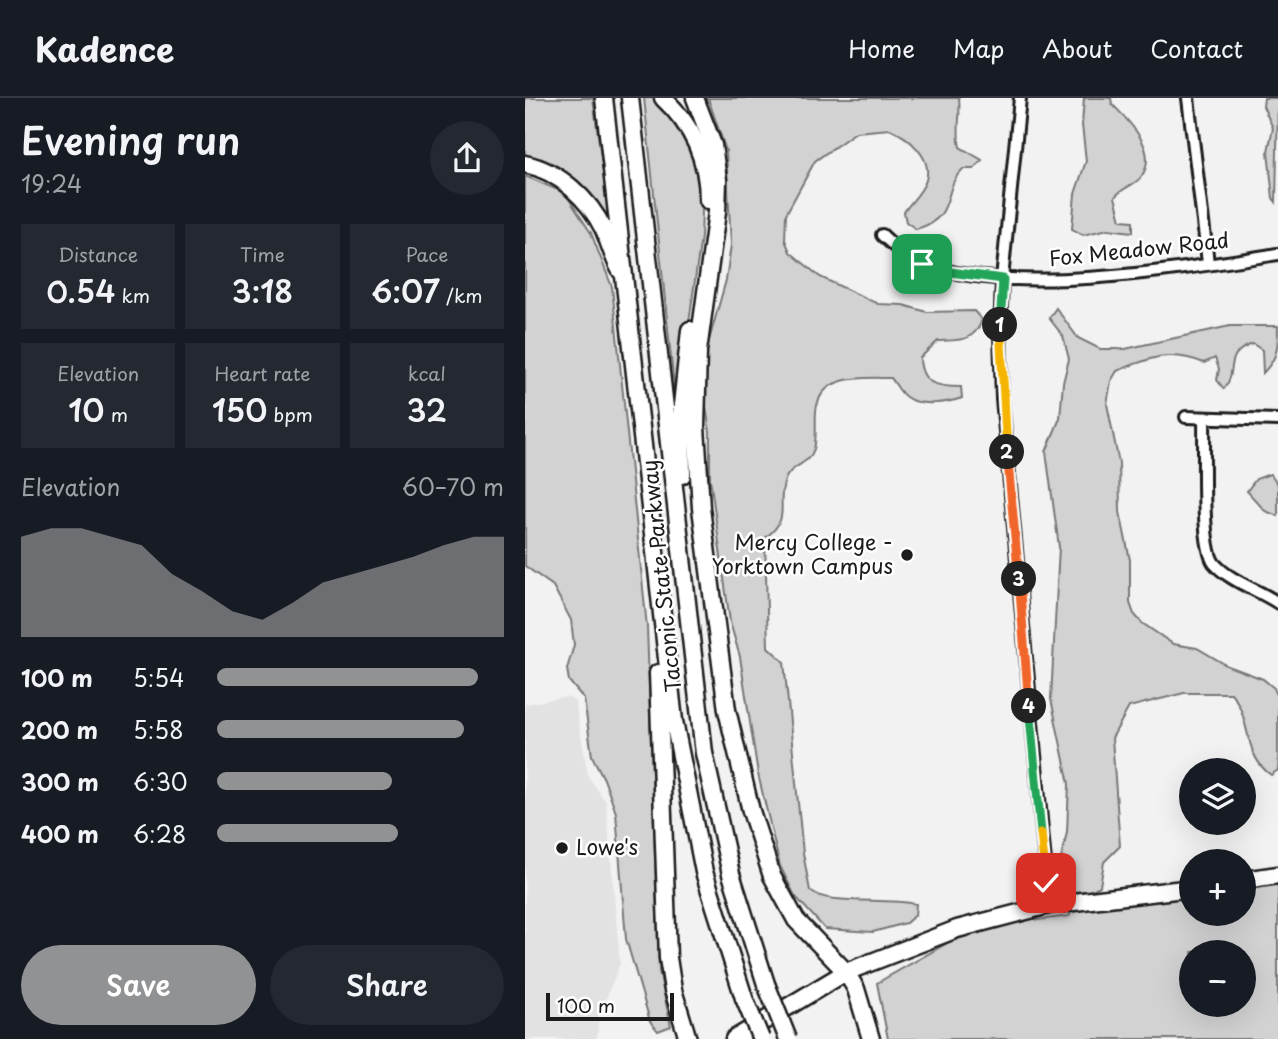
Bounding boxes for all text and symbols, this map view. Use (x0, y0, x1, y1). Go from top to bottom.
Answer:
text: Kadence (35, 23, 174, 73)
text: Home (848, 30, 915, 66)
text: Map (953, 30, 1004, 66)
text: About (1042, 30, 1112, 66)
text: Contact (1150, 30, 1243, 66)
text: Evening run (21, 111, 240, 168)
button: share (430, 121, 504, 195)
text: 19:24 (21, 166, 82, 201)
street label: Fox Meadow Road (1047, 223, 1230, 273)
pin (892, 234, 952, 294)
text: Distance (58, 240, 138, 268)
text: Time (240, 240, 285, 268)
text: Pace (405, 240, 448, 268)
icon: arrive (903, 245, 941, 283)
text: 0.54 (46, 268, 115, 313)
text: 3:18 (232, 268, 293, 313)
text: 6:07 (371, 268, 440, 313)
text: km (115, 281, 150, 309)
text: /km (440, 281, 482, 309)
pin: 1 (983, 308, 1017, 342)
text: 1 (995, 310, 1004, 338)
text: Elevation (57, 359, 139, 387)
text: Heart rate (215, 359, 310, 387)
text: kcal (408, 359, 446, 387)
text: 10 (68, 387, 105, 432)
text: 150 (212, 387, 267, 432)
text: 32 (407, 387, 447, 432)
text: m (105, 400, 128, 428)
text: bpm (267, 400, 313, 428)
pin: 2 (989, 434, 1025, 470)
text: 2 (1000, 437, 1013, 465)
street label: Taconic State Parkway (632, 459, 688, 694)
text: Elevation (21, 469, 120, 504)
text: 60–70 m (402, 469, 504, 504)
place label: Mercy College - Yorktown Campus (712, 525, 893, 581)
marker: Mercy College - Yorktown Campus (899, 547, 915, 563)
pin: 3 (1001, 561, 1037, 596)
text: 3 (1012, 564, 1025, 592)
text: 100 m (21, 660, 93, 695)
text: 5:54 (133, 660, 184, 695)
pin: 4 (1011, 688, 1047, 724)
text: 4 (1022, 691, 1035, 719)
text: 200 m (21, 712, 98, 747)
text: 5:58 (133, 712, 184, 747)
map controls (1179, 758, 1256, 1017)
button: layers (1179, 758, 1256, 835)
text: 300 m (21, 764, 99, 799)
text: 6:30 (133, 764, 188, 799)
text: 400 m (21, 816, 99, 851)
text: 6:28 (133, 816, 186, 851)
place label: Lowe's (576, 830, 638, 862)
marker: Lowe's (554, 840, 570, 856)
button: + (1179, 849, 1256, 926)
pin (1016, 853, 1076, 913)
icon: check (1027, 864, 1065, 902)
button: − (1179, 940, 1256, 1017)
button: Save (21, 945, 256, 1025)
button: Share (270, 945, 504, 1025)
scale bar (546, 990, 674, 1022)
text: 100 m (557, 991, 615, 1019)

